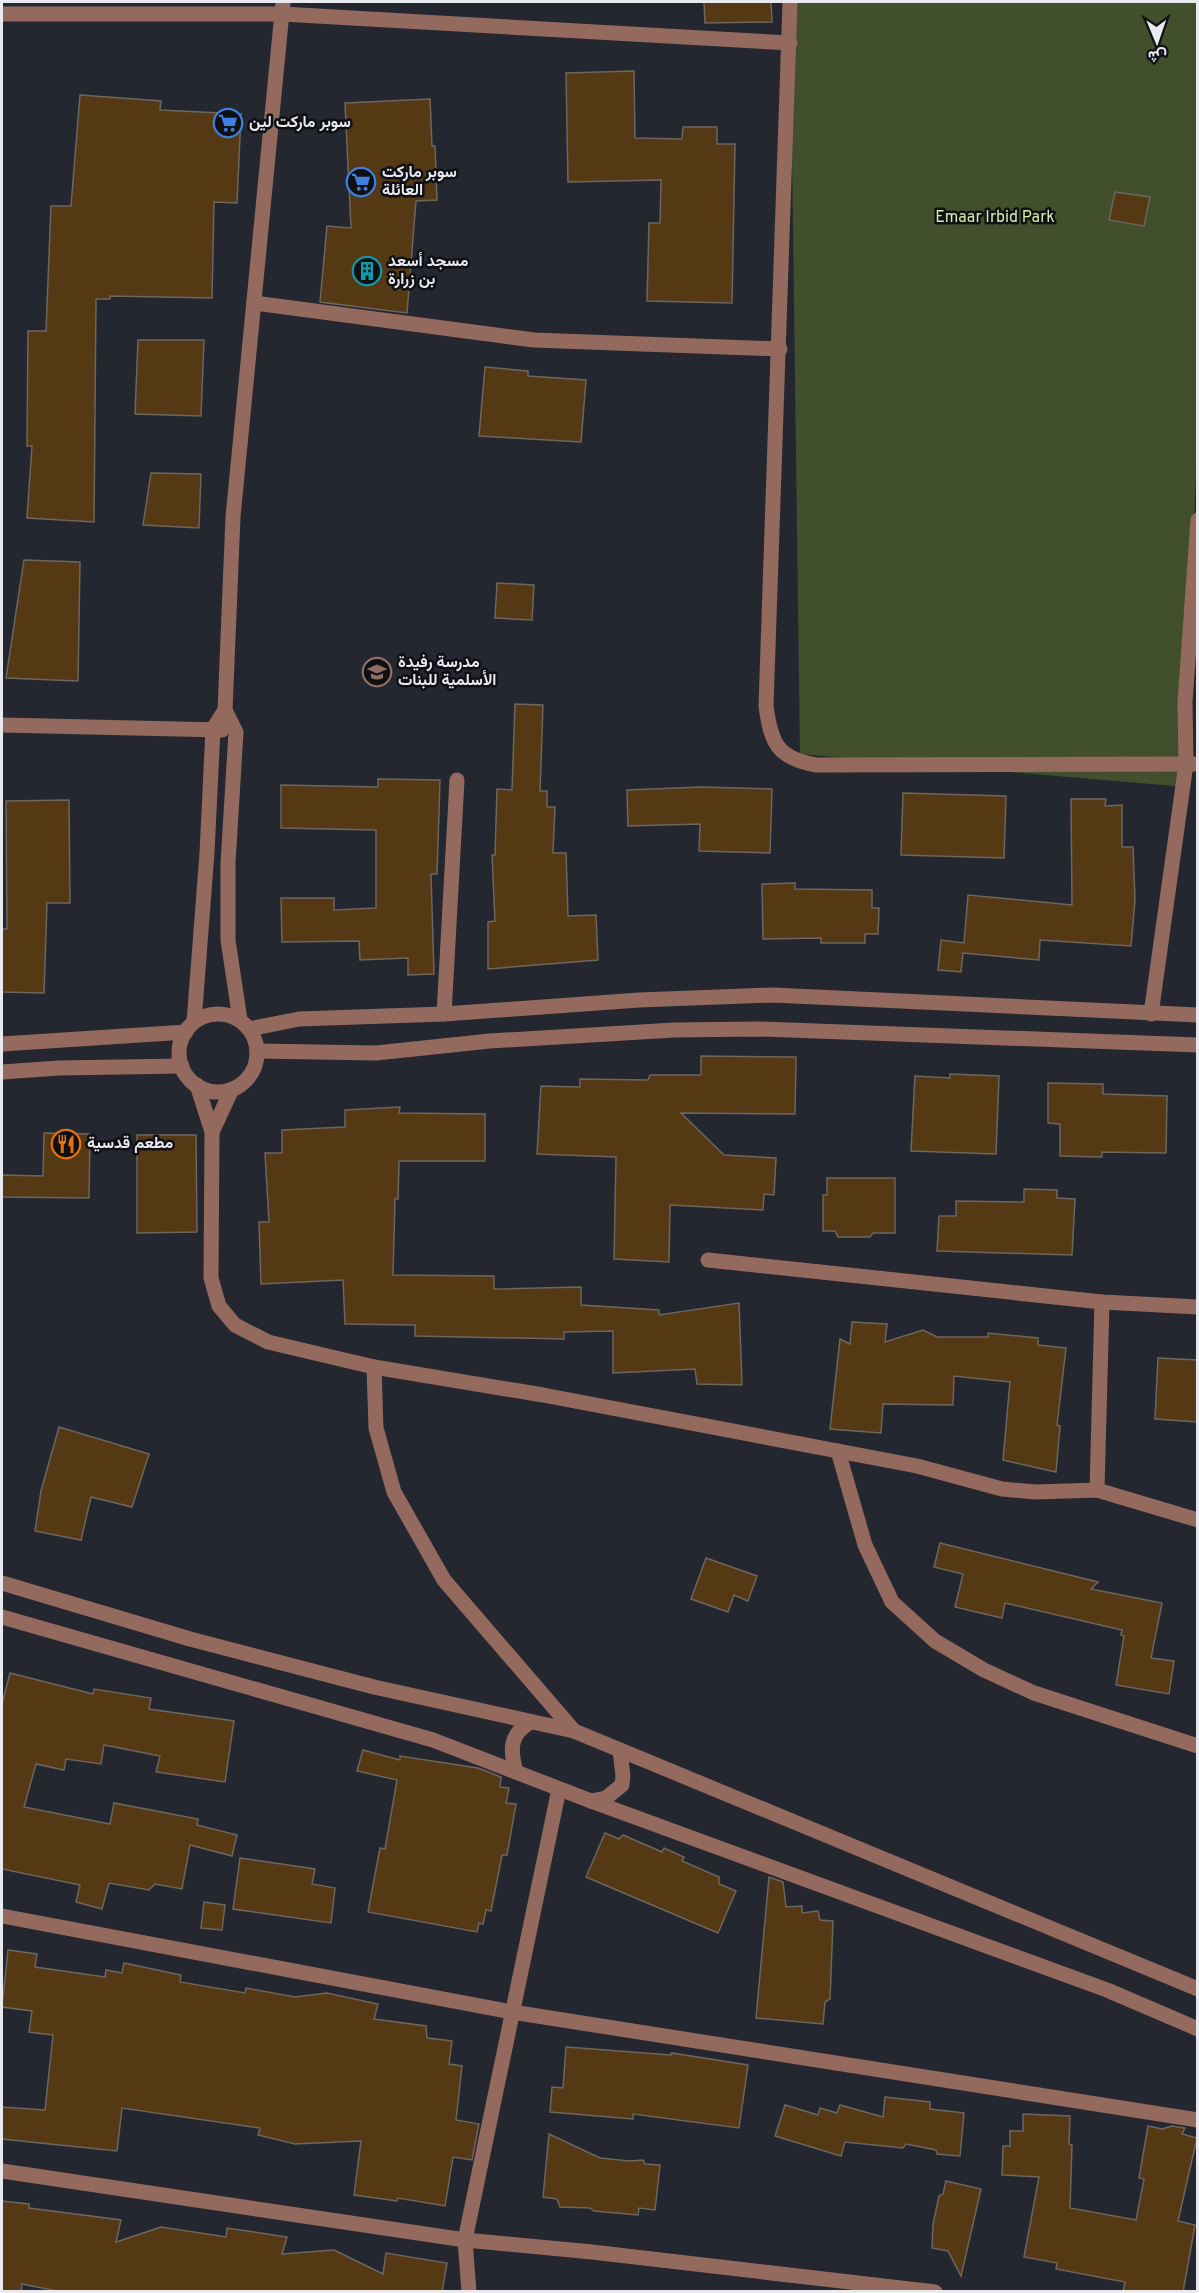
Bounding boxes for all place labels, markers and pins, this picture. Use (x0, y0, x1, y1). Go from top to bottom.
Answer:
supermarket icon: سوبر ماركت لين (212, 107, 244, 139)
place label: سوبر ماركت لين (249, 113, 351, 133)
place label: سوبر ماركت العائلة (382, 163, 457, 201)
supermarket icon: سوبر ماركت العائلة (345, 166, 377, 198)
place label: مسجد أسعد بن زرارة (388, 252, 469, 290)
building icon: مسجد أسعد بن زرارة (351, 255, 383, 287)
place label: مدرسة رفيدة الأسلمية للبنات (398, 653, 497, 691)
school or university icon: مدرسة رفيدة الأسلمية للبنات (361, 656, 393, 688)
restaurant icon: مطعم قدسية (50, 1128, 82, 1160)
place label: مطعم قدسية (87, 1134, 173, 1154)

